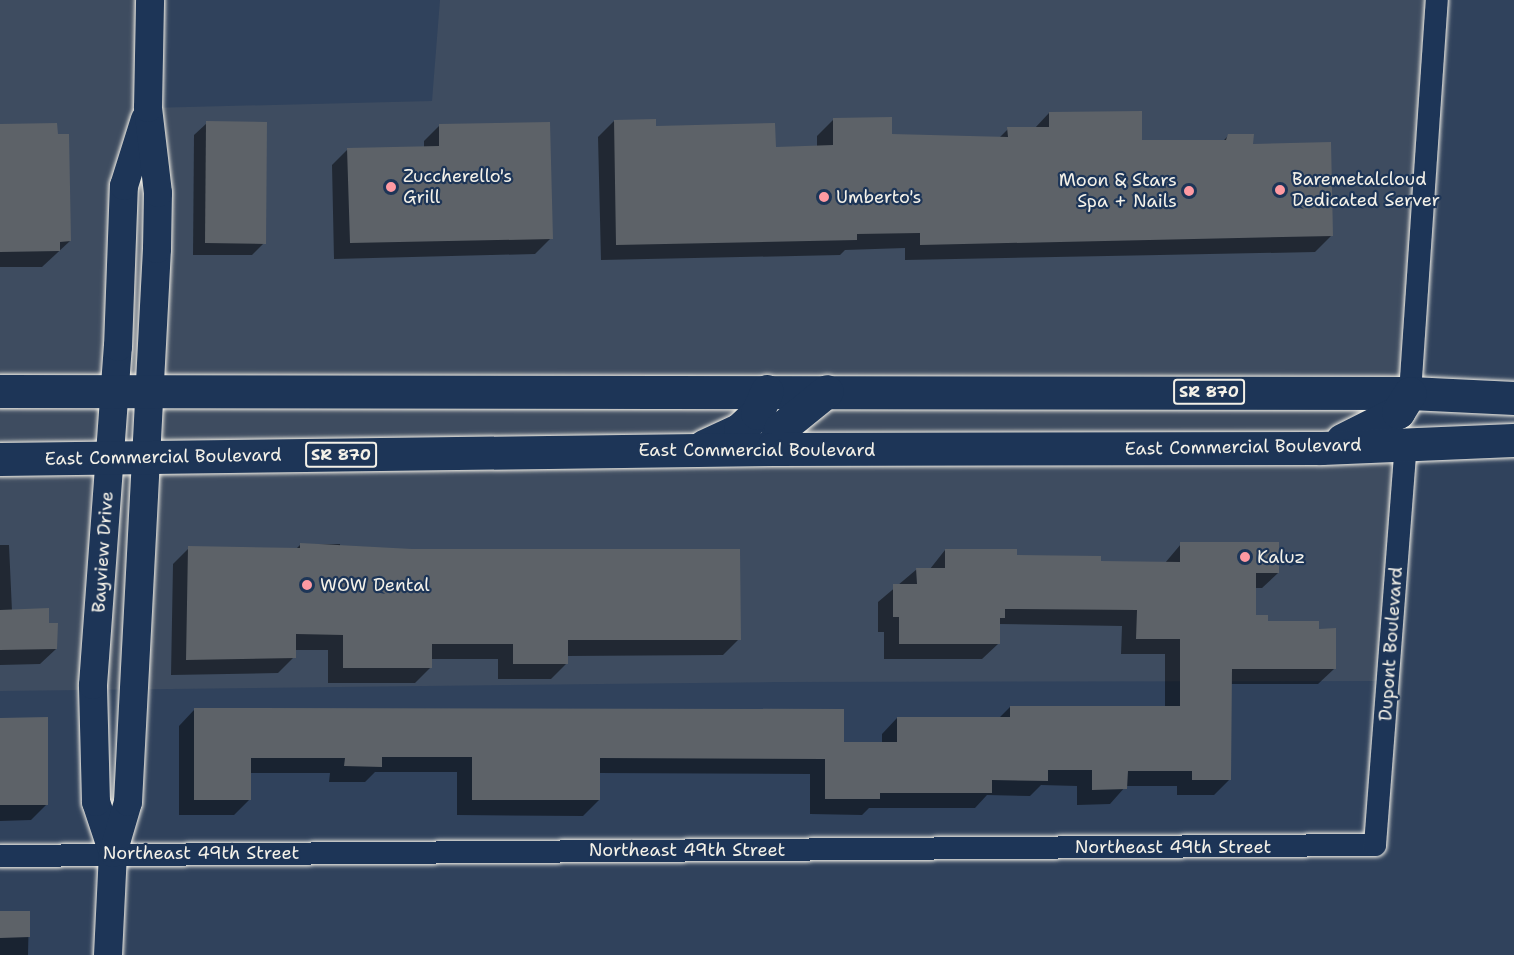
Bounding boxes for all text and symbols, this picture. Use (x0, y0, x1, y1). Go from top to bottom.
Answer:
place label: Zuccherello's Grill (403, 166, 512, 208)
place label: Baremetalcloud Dedicated Server (1292, 169, 1440, 212)
place label: Moon & Stars Spa + Nails (1059, 170, 1177, 213)
marker: Zuccherello's Grill (384, 180, 398, 194)
marker: Baremetalcloud Dedicated Server (1273, 183, 1287, 197)
marker: Moon & Stars Spa + Nails (1182, 184, 1196, 198)
place label: Umberto's (836, 186, 921, 208)
marker: Umberto's (817, 190, 831, 204)
road number: SR 870 (1173, 379, 1245, 405)
street label: East Commercial Boulevard (1124, 434, 1362, 460)
street label: East Commercial Boulevard (639, 439, 875, 461)
road number: SR 870 (305, 442, 377, 468)
street label: East Commercial Boulevard (44, 444, 282, 470)
street label: Bayview Drive (88, 491, 118, 613)
place label: Kaluz (1257, 546, 1305, 568)
marker: Kaluz (1238, 550, 1252, 564)
street label: Dupont Boulevard (1375, 566, 1407, 722)
place label: WOW Dental (320, 574, 430, 596)
marker: WOW Dental (298, 576, 316, 594)
street label: Northeast 49th Street (1075, 836, 1271, 858)
street label: Northeast 49th Street (589, 839, 785, 861)
street label: Northeast 49th Street (103, 842, 299, 864)

